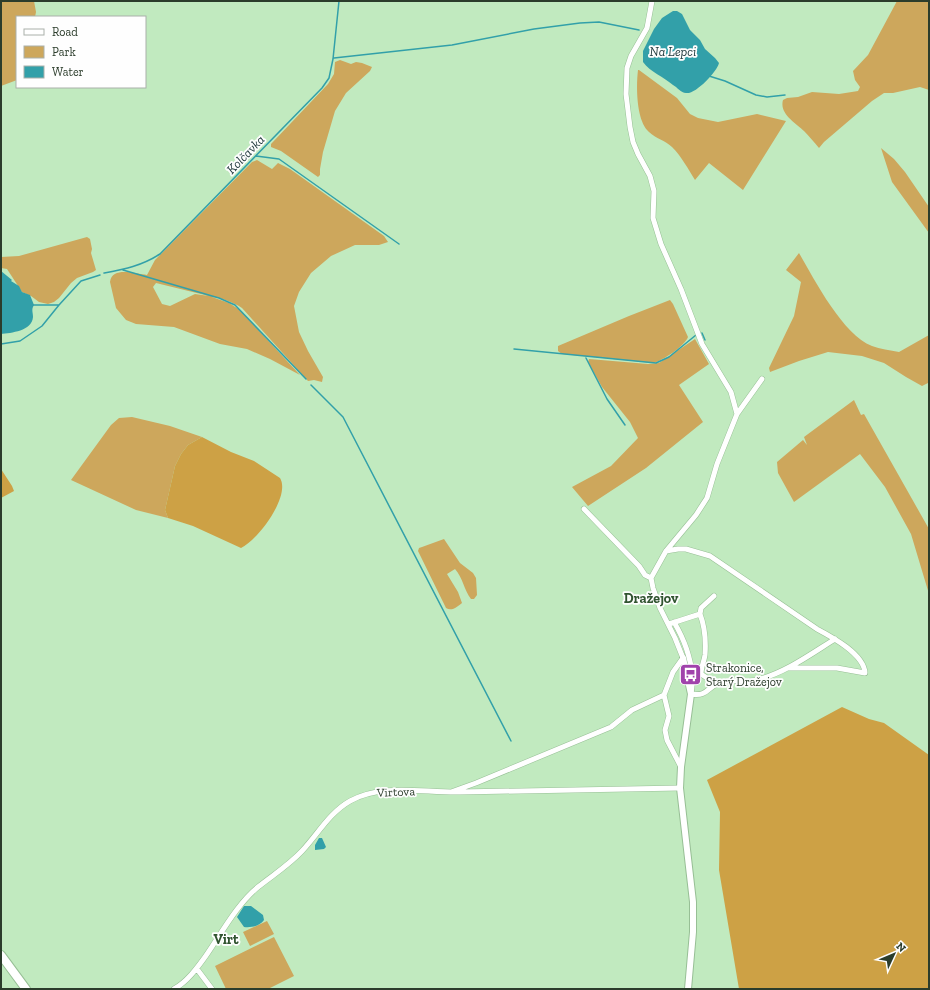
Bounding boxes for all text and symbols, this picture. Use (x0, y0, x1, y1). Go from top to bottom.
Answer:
legend (16, 16, 146, 88)
text: Road (52, 25, 78, 39)
water label: Na Lepci (650, 44, 696, 59)
text: Park (52, 45, 77, 59)
text: Water (52, 65, 84, 79)
water label: Kolčavka (223, 132, 267, 177)
district label: Dražejov (624, 590, 679, 607)
place label: Strakonice, Starý Dražejov (706, 661, 782, 690)
bus stop icon: Strakonice, Starý Dražejov (678, 662, 704, 688)
street label: Virtova (376, 784, 416, 800)
district label: Virt (213, 931, 239, 948)
north arrow (874, 934, 914, 974)
text: N (893, 940, 909, 955)

